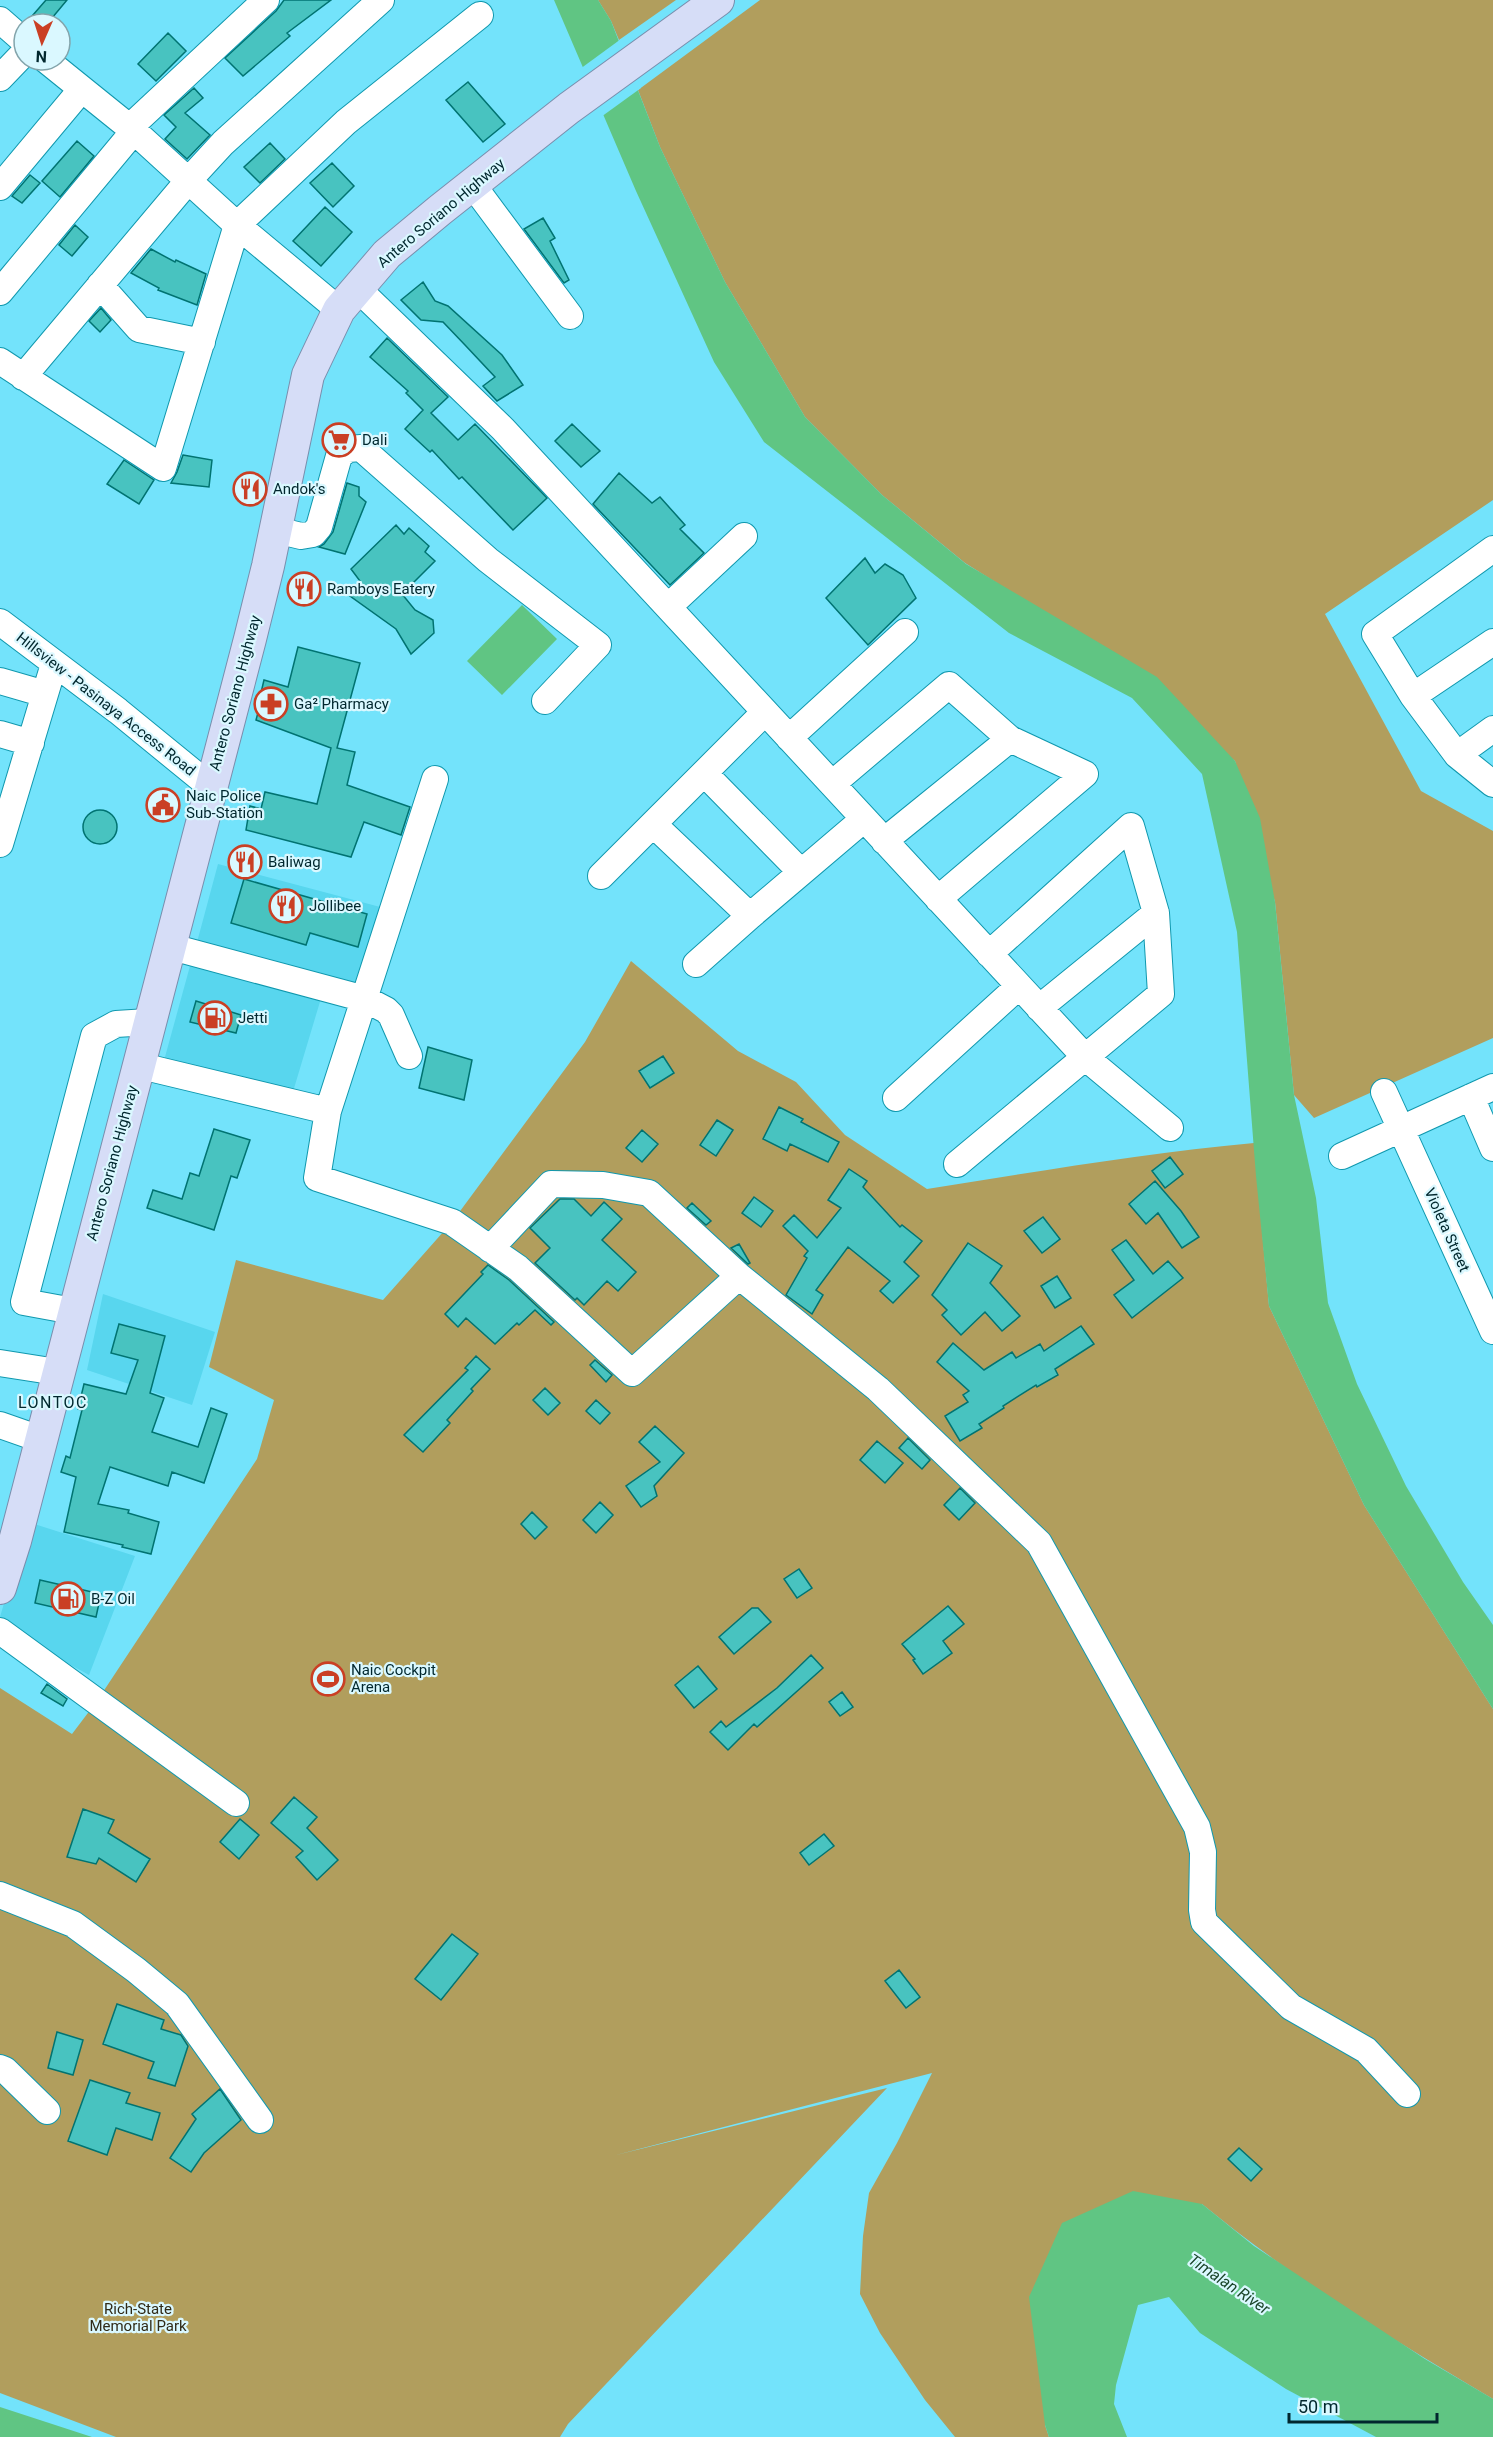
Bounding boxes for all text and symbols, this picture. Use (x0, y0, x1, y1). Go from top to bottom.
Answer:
north arrow (12, 12, 72, 72)
text: N (35, 47, 47, 66)
street label: Antero Soriano Highway (374, 155, 508, 271)
supermarket icon: Dali (321, 422, 357, 458)
place label: Dali (362, 431, 387, 449)
restaurant icon: Andok's (232, 471, 268, 507)
place label: Andok's (273, 480, 325, 498)
restaurant icon: Ramboys Eatery (286, 571, 322, 607)
place label: Ramboys Eatery (327, 580, 435, 598)
street label: Antero Soriano Highway (206, 613, 264, 773)
street label: Hillsview - Pasinaya Access Road (13, 628, 199, 780)
pharmacy icon: Ga² Pharmacy (253, 686, 289, 722)
place label: Ga² Pharmacy (294, 695, 389, 713)
public building icon: Naic Police Sub-Station (145, 787, 181, 823)
place label: Naic Police Sub-Station (186, 787, 263, 822)
restaurant icon: Baliwag (227, 844, 263, 880)
place label: Baliwag (268, 853, 321, 871)
restaurant icon: Jollibee (268, 888, 304, 924)
place label: Jollibee (309, 897, 361, 915)
fuel station icon: Jetti (197, 1000, 233, 1036)
place label: Jetti (238, 1009, 268, 1027)
street label: Antero Soriano Highway (83, 1083, 141, 1243)
street label: Violeta Street (1421, 1185, 1474, 1275)
district label: LONTOC (18, 1393, 88, 1412)
fuel station icon: B-Z Oil (50, 1581, 86, 1617)
place label: B-Z Oil (91, 1590, 135, 1608)
sports icon: Naic Cockpit Arena (310, 1661, 346, 1697)
place label: Naic Cockpit Arena (351, 1661, 436, 1696)
water label: Timalan River (1185, 2250, 1274, 2319)
park label: Rich-State Memorial Park (89, 2300, 187, 2335)
scale bar (1289, 2386, 1438, 2424)
text: 50 m (1298, 2396, 1338, 2417)

